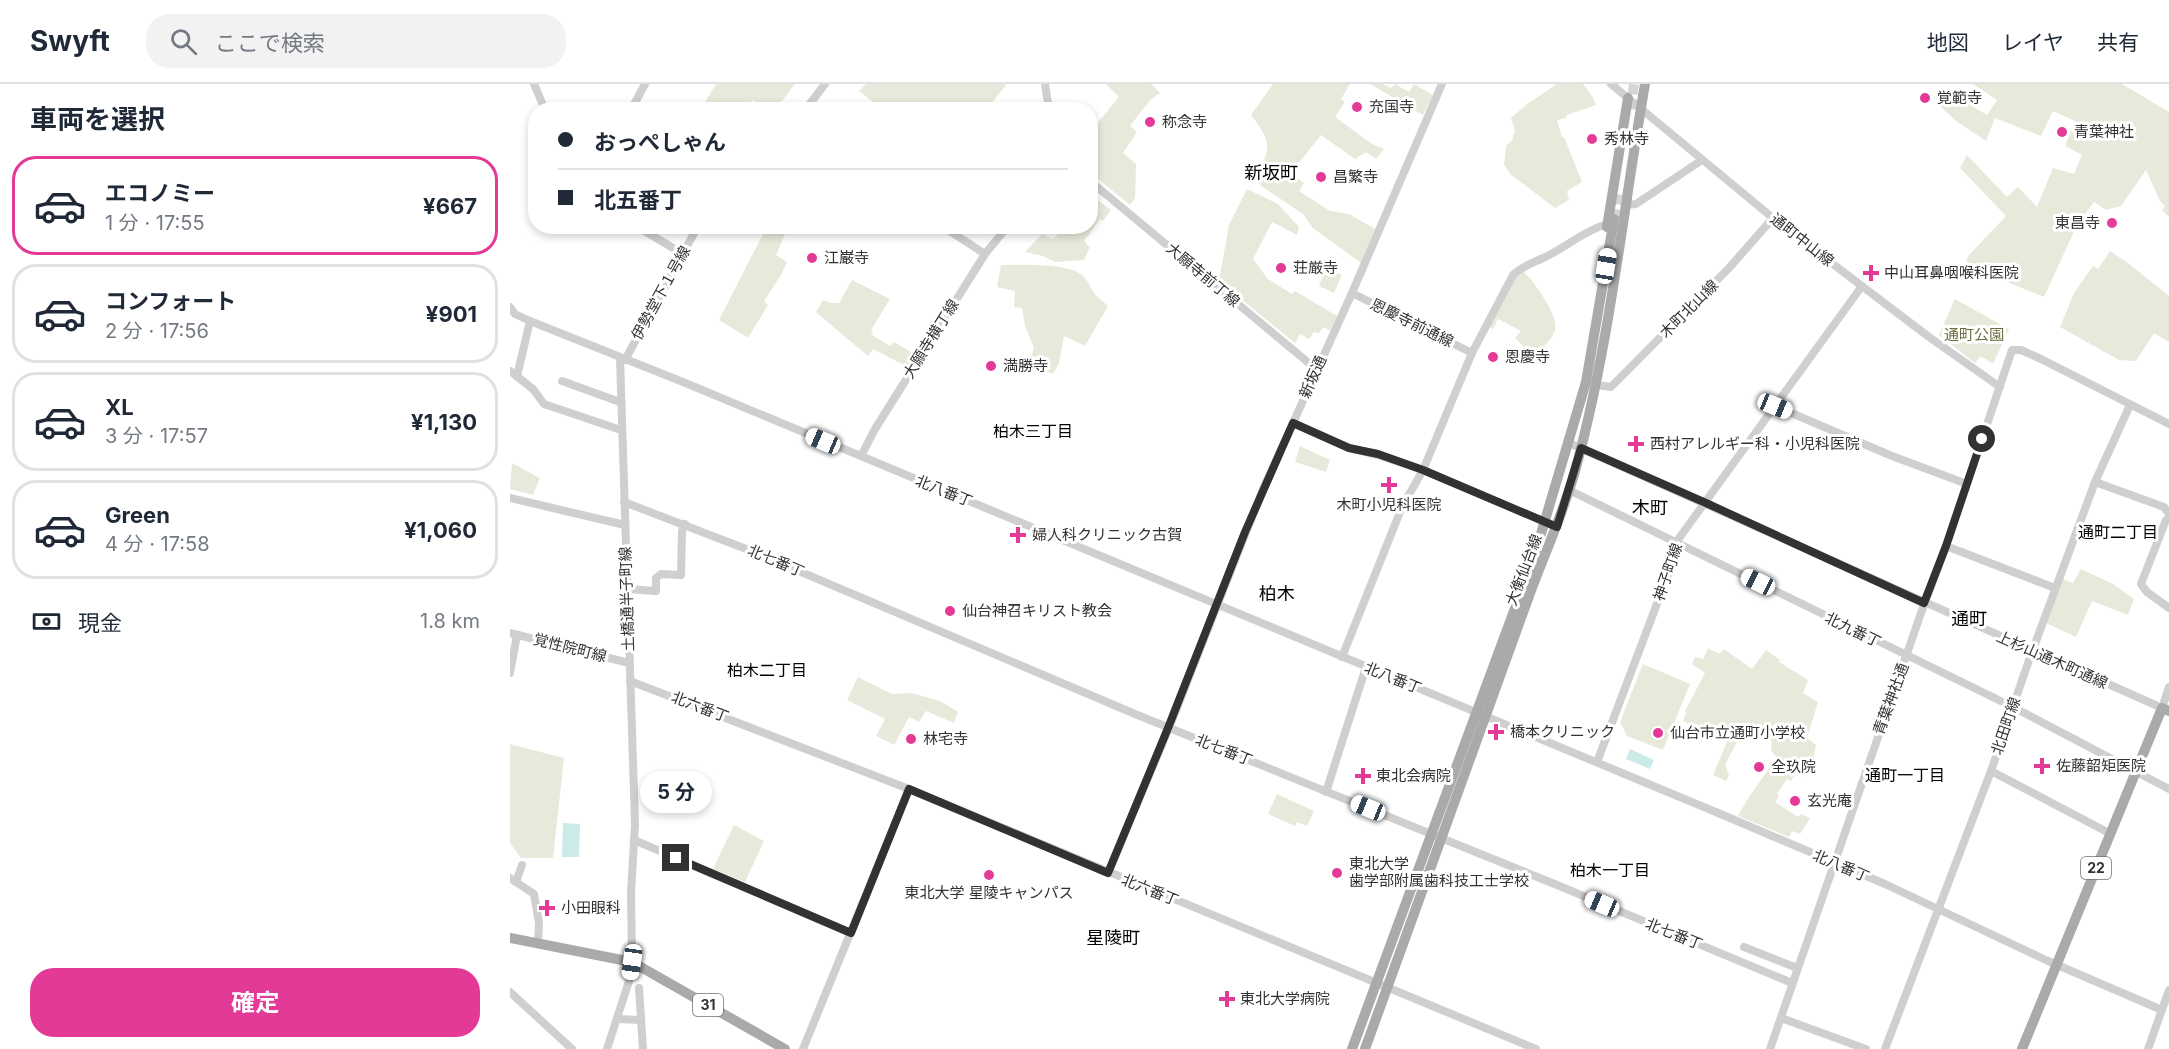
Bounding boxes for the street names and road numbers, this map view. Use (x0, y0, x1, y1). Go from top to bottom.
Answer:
street label: 通町中山線 (1767, 209, 1838, 270)
street label: 大願寺前丁線 (1163, 238, 1244, 311)
street label: 伊勢堂下１号線 (627, 242, 694, 343)
street label: 木町北山線 (1655, 275, 1722, 342)
street label: 恩慶寺前通線 (1368, 294, 1457, 351)
street label: 大願寺横丁線 (899, 296, 962, 382)
street label: 新坂通 (1295, 352, 1330, 401)
street label: 北八番丁 (913, 470, 976, 511)
street label: 大衡仙台線 (1501, 531, 1546, 608)
street label: 北七番丁 (745, 540, 808, 581)
street label: 神子町線 (1649, 540, 1686, 603)
street label: 土橋通半子町線 (615, 546, 638, 652)
street label: 北九番丁 (1822, 608, 1884, 651)
street label: 上杉山通木町通線 (1994, 626, 2111, 693)
street label: 覚性院町線 (531, 629, 609, 666)
street label: 北八番丁 (1362, 657, 1425, 698)
street label: 青葉神社通 (1869, 660, 1912, 737)
street label: 北六番丁 (669, 687, 732, 726)
street label: 北田町線 (1987, 694, 2024, 757)
street label: 北七番丁 (1193, 729, 1256, 770)
street label: 北八番丁 (1810, 845, 1873, 886)
road number: 22 (2081, 857, 2111, 879)
street label: 北六番丁 (1119, 869, 1182, 910)
street label: 北七番丁 (1643, 913, 1706, 954)
road number: 31 (693, 994, 723, 1016)

